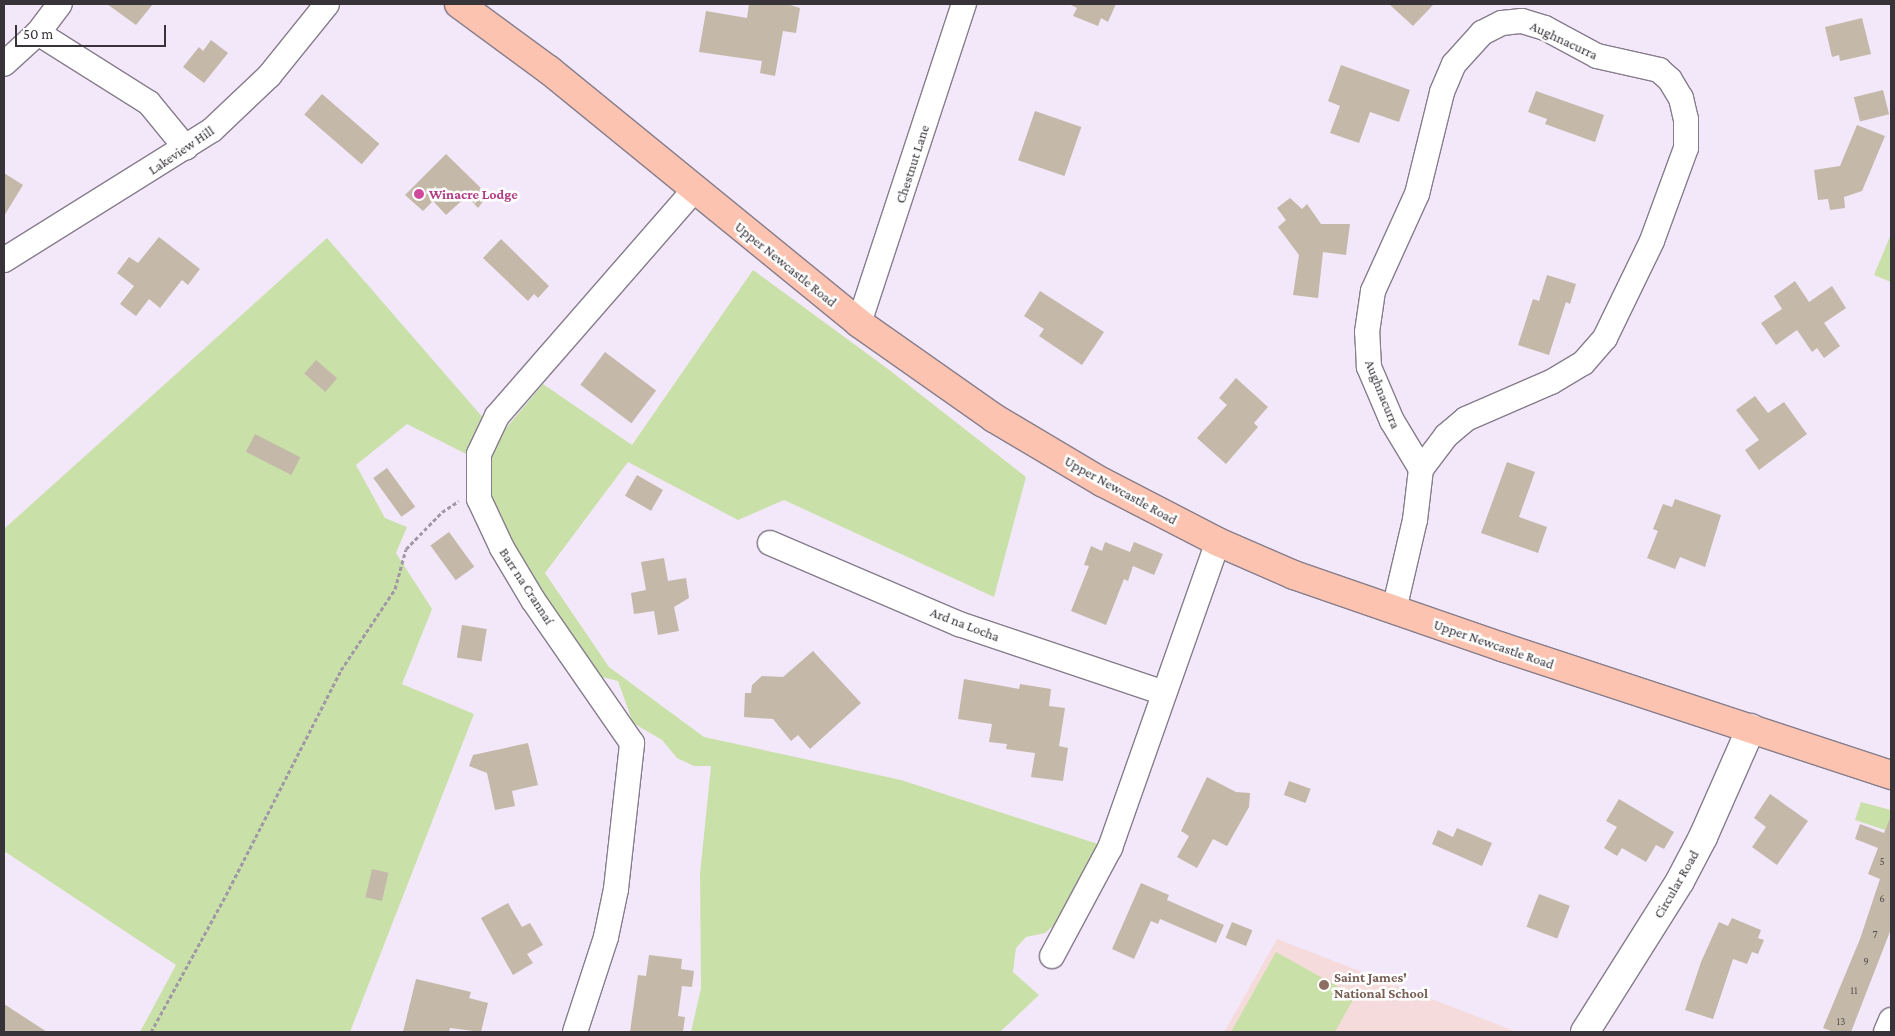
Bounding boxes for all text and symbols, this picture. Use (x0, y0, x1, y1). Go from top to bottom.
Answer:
scale bar (18, 15, 169, 47)
street label: Aughnacurra (1527, 17, 1601, 63)
text: 50 m (23, 26, 53, 42)
street label: Lakeview Hill (145, 122, 217, 178)
street label: Chestnut Lane (891, 123, 933, 205)
place label: Winacre Lodge (429, 186, 518, 202)
marker: Winacre Lodge (413, 188, 425, 200)
street label: Upper Newcastle Road (732, 218, 840, 310)
street label: Aughnacurra (1362, 357, 1404, 431)
street label: Upper Newcastle Road (1062, 452, 1180, 528)
street label: Barr na Crannaí (496, 545, 558, 627)
street label: Ard na Locha (928, 603, 1002, 645)
street label: Upper Newcastle Road (1432, 616, 1556, 672)
street label: Circular Road (1650, 847, 1702, 921)
house number: 5 (1879, 854, 1885, 868)
house number: 6 (1879, 891, 1885, 905)
house number: 7 (1872, 927, 1878, 941)
house number: 9 (1863, 954, 1869, 968)
place label: Saint James' National School (1334, 969, 1428, 1002)
marker: Saint James' National School (1318, 979, 1330, 991)
house number: 11 (1850, 983, 1858, 997)
house number: 13 (1837, 1014, 1845, 1028)

